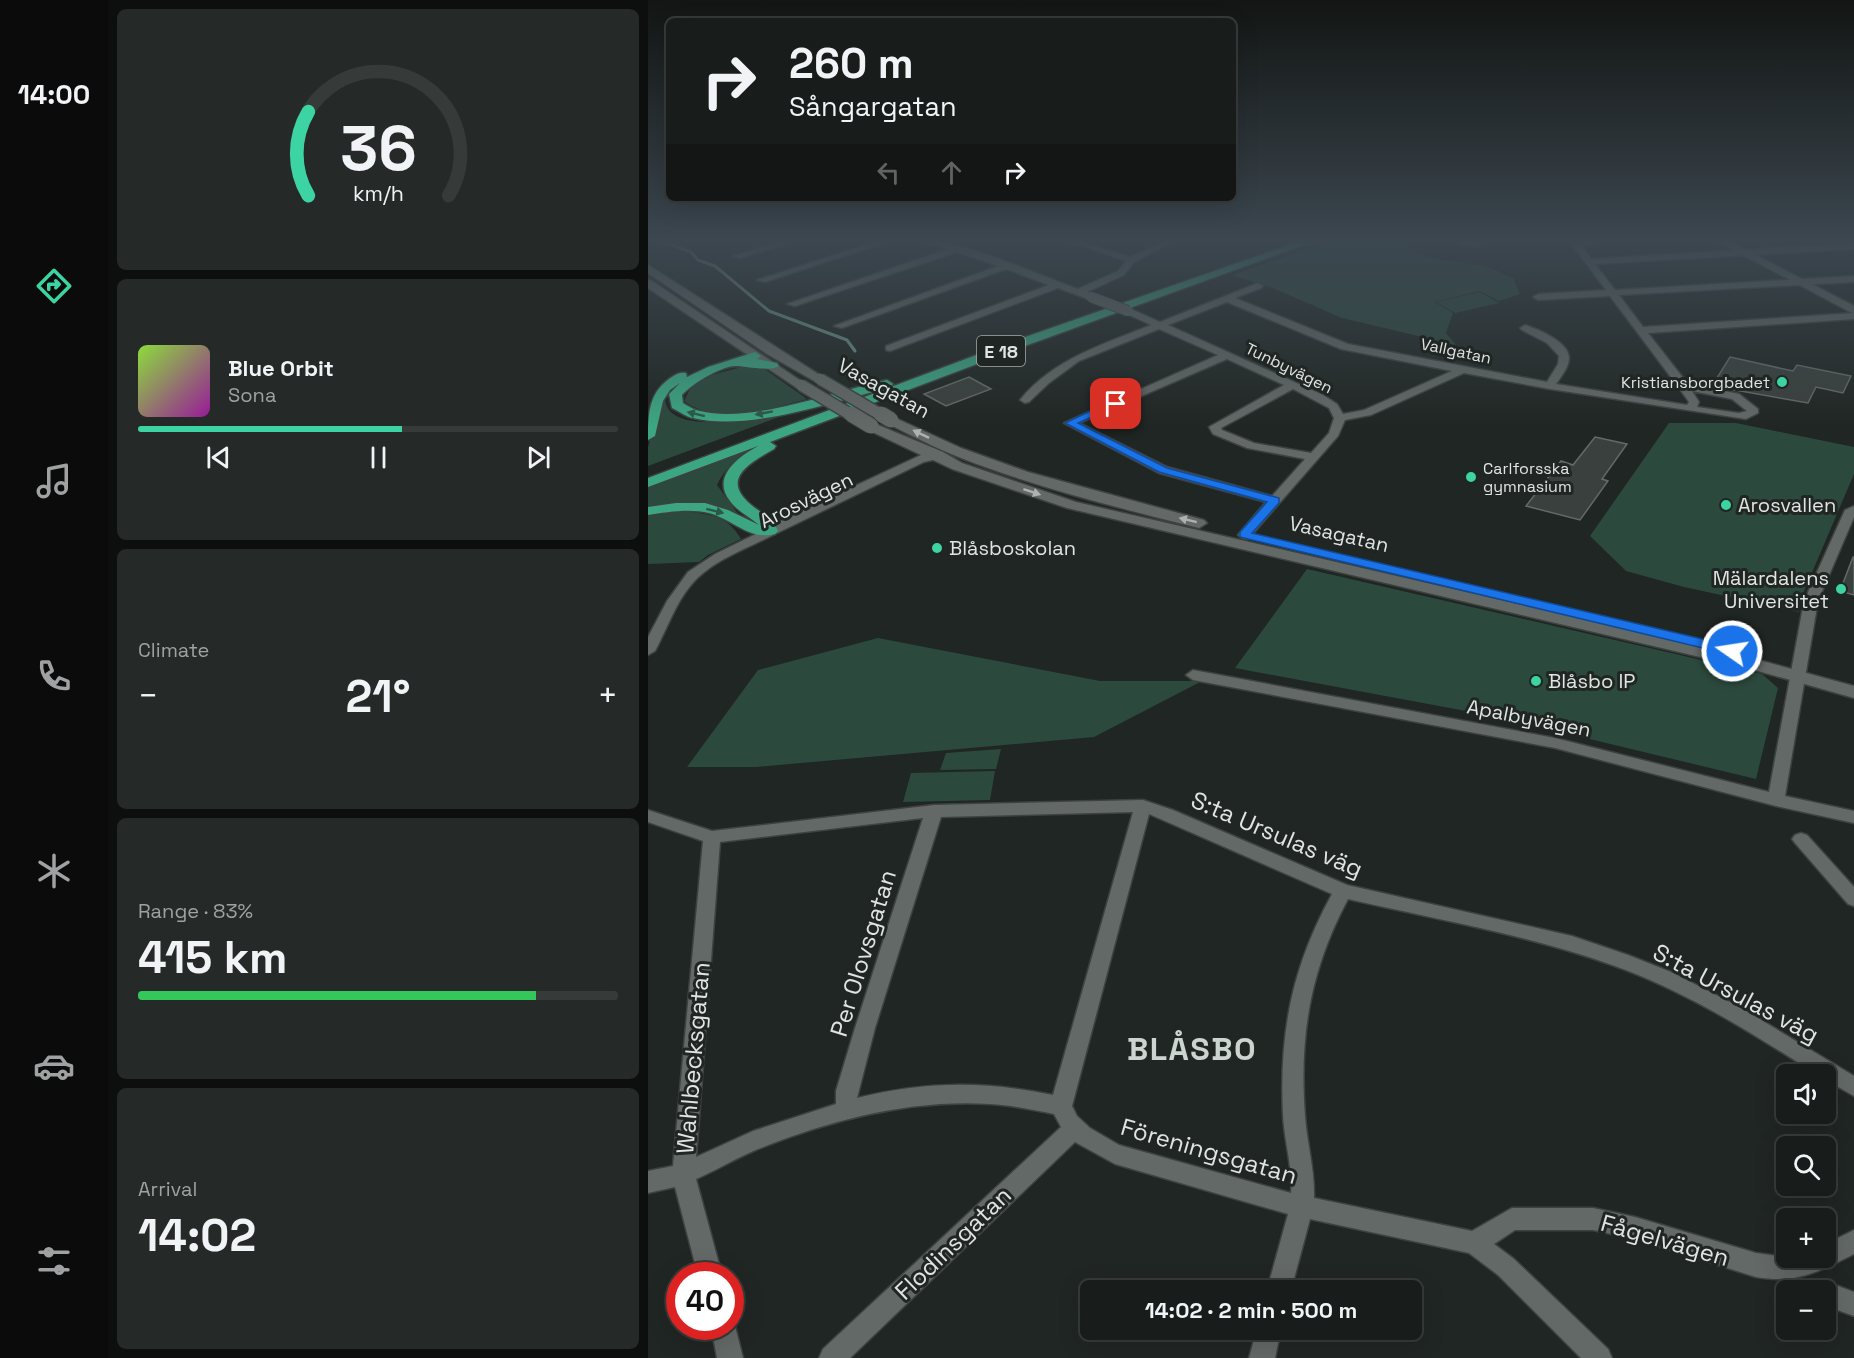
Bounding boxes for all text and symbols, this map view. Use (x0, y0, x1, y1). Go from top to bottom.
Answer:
text: 260 m (789, 37, 914, 90)
icon: right (690, 42, 768, 120)
text: 14:00 (18, 77, 90, 112)
text: Sångargatan (789, 89, 957, 124)
text: 36 (340, 110, 416, 189)
icon: left (872, 156, 905, 189)
icon: ahead (935, 156, 968, 189)
icon: right (998, 156, 1031, 189)
text: km/h (352, 181, 404, 208)
icon: directions (33, 265, 75, 307)
street label: Vallgatan (1419, 333, 1493, 369)
road number: E 18 (977, 336, 1025, 366)
street label: Tunbyvägen (1242, 338, 1336, 398)
street label: Vasagatan (833, 352, 935, 424)
text: Blue Orbit (228, 354, 334, 382)
place label: Kristiansborgbadet (1621, 372, 1770, 393)
marker: Kristiansborgbadet (1775, 375, 1789, 389)
pin (1090, 378, 1141, 429)
text: Sona (228, 382, 276, 408)
icon: arrive (1099, 387, 1132, 420)
one-way arrow (687, 409, 706, 419)
one-way arrow (754, 409, 773, 418)
one-way arrow (912, 430, 930, 440)
icon: previous (202, 441, 235, 474)
icon: pause (362, 441, 395, 474)
icon: next (522, 441, 555, 474)
place label: Carlforsska gymnasium (1483, 458, 1572, 497)
icon: music (33, 460, 75, 502)
street label: Arosvägen (755, 466, 857, 534)
marker: Carlforsska gymnasium (1464, 470, 1478, 484)
one-way arrow (1023, 487, 1041, 497)
place label: Arosvallen (1738, 492, 1836, 518)
marker: Arosvallen (1719, 498, 1733, 512)
one-way arrow (706, 507, 724, 516)
street label: Vasagatan (1287, 510, 1391, 558)
one-way arrow (1178, 515, 1197, 525)
place label: Blåsboskolan (949, 535, 1076, 561)
marker: Blåsboskolan (930, 541, 944, 555)
place label: Mälardalens Universitet (1713, 565, 1829, 614)
marker: Mälardalens Universitet (1834, 582, 1848, 596)
position arrow (1700, 619, 1764, 683)
text: Climate (138, 637, 209, 663)
icon: phone (33, 655, 75, 697)
text: 21° (346, 668, 410, 725)
place label: Blåsbo IP (1548, 668, 1635, 694)
marker: Blåsbo IP (1529, 674, 1543, 688)
text: − (138, 675, 158, 717)
text: + (598, 675, 618, 717)
street label: Apalbyvägen (1465, 693, 1593, 743)
street label: S:ta Ursulas väg (1186, 784, 1368, 884)
icon: climate (33, 850, 75, 892)
street label: Per Olovsgatan (823, 866, 903, 1040)
text: Range · 83% (138, 898, 253, 924)
text: 415 km (138, 929, 288, 986)
street label: S:ta Ursulas väg (1648, 936, 1824, 1050)
street label: Wahlbecksgatan (669, 961, 717, 1155)
district label: BLÅSBO (1127, 1029, 1257, 1069)
icon: car (33, 1045, 75, 1087)
map controls (1776, 1064, 1836, 1340)
button: sound (1776, 1064, 1836, 1124)
street label: Föreningsgatan (1117, 1111, 1301, 1191)
button: search (1776, 1136, 1836, 1196)
text: Arrival (138, 1176, 197, 1202)
street label: Flodinsgatan (888, 1180, 1018, 1306)
text: 14:02 (138, 1207, 256, 1264)
street label: Fågelvägen (1597, 1207, 1733, 1273)
button: + (1776, 1208, 1836, 1268)
icon: filters (33, 1240, 75, 1282)
speed limit sign: 40 (666, 1262, 744, 1340)
button: − (1776, 1280, 1836, 1340)
text: 14:02 · 2 min · 500 m (1145, 1296, 1357, 1324)

